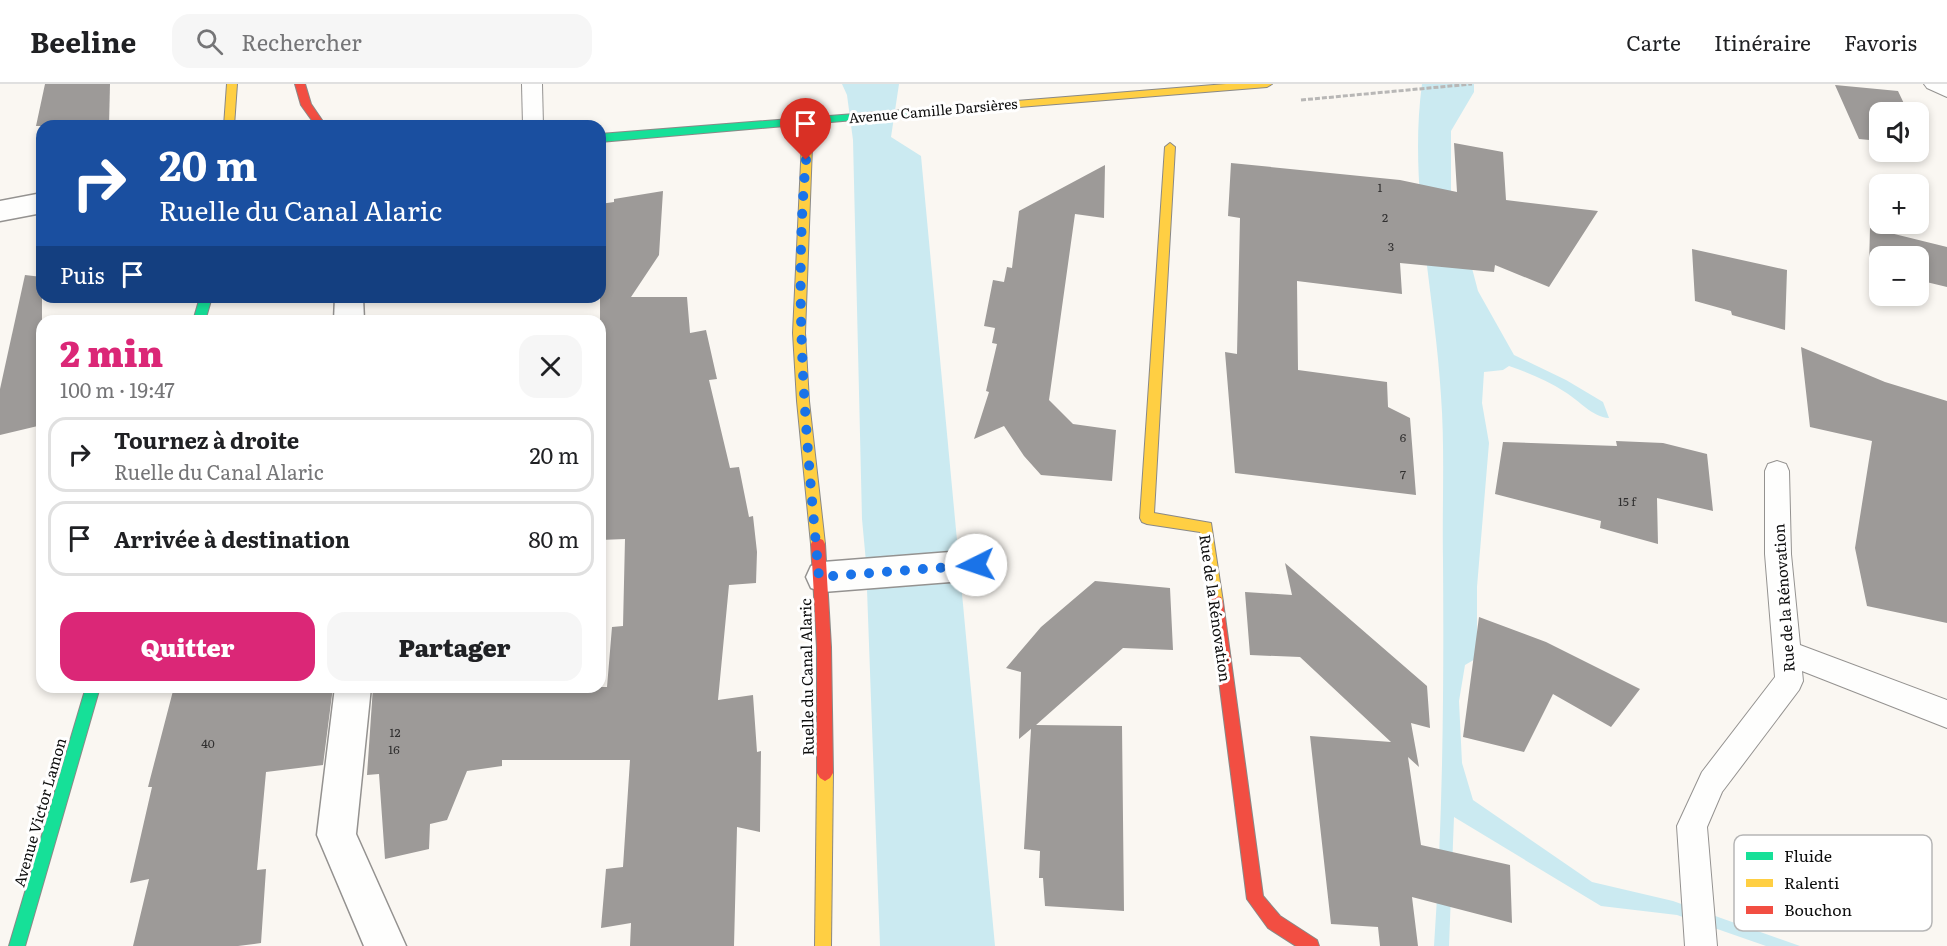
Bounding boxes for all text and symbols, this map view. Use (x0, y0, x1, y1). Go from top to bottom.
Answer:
search box (172, 14, 592, 68)
text: Beeline (30, 20, 136, 62)
icon: search (193, 25, 226, 58)
text: Rechercher (241, 25, 362, 58)
text: Carte (1626, 26, 1681, 57)
text: Itinéraire (1714, 26, 1811, 57)
text: Favoris (1844, 26, 1917, 57)
street label: Avenue Camille Darsières (848, 93, 1018, 127)
pin (780, 98, 831, 160)
map controls (1869, 102, 1929, 306)
button: sound (1869, 102, 1929, 162)
icon: arrive (789, 107, 822, 140)
text: 20 m (159, 132, 258, 194)
icon: right (60, 144, 138, 222)
button: + (1869, 174, 1929, 234)
house number: 1 (1378, 178, 1383, 196)
text: Ruelle du Canal Alaric (159, 189, 442, 229)
house number: 2 (1382, 208, 1388, 226)
house number: 3 (1388, 237, 1394, 255)
button: − (1869, 246, 1929, 306)
text: Puis (60, 258, 104, 291)
icon: arrive (116, 258, 149, 291)
text: 2 min (60, 325, 163, 378)
button: close (519, 335, 582, 398)
text: 100 m · 19:47 (60, 374, 175, 404)
text: Tournez à droite (114, 423, 299, 456)
house number: 6 (1400, 428, 1407, 446)
icon: right (63, 438, 96, 471)
text: 20 m (529, 438, 579, 471)
text: Ruelle du Canal Alaric (114, 456, 324, 486)
house number: 7 (1400, 465, 1406, 483)
house number: 15 f (1618, 492, 1637, 510)
icon: arrive (63, 522, 96, 555)
text: Arrivée à destination (114, 522, 350, 555)
text: 80 m (528, 522, 579, 555)
street label: Rue de la Rénovation (1766, 523, 1800, 673)
position arrow (944, 533, 1008, 597)
street label: Rue de la Rénovation (1194, 533, 1238, 683)
street label: Ruelle du Canal Alaric (793, 598, 819, 756)
button: Quitter (60, 612, 315, 681)
button: Partager (327, 612, 582, 681)
house number: 12 (390, 723, 400, 741)
house number: 40 (201, 734, 215, 752)
street label: Avenue Victor Lamon (7, 735, 71, 889)
house number: 16 (388, 740, 400, 758)
legend (1734, 835, 1932, 931)
text: Fluide (1784, 843, 1832, 867)
text: Ralenti (1784, 870, 1839, 894)
text: Bouchon (1784, 897, 1853, 921)

